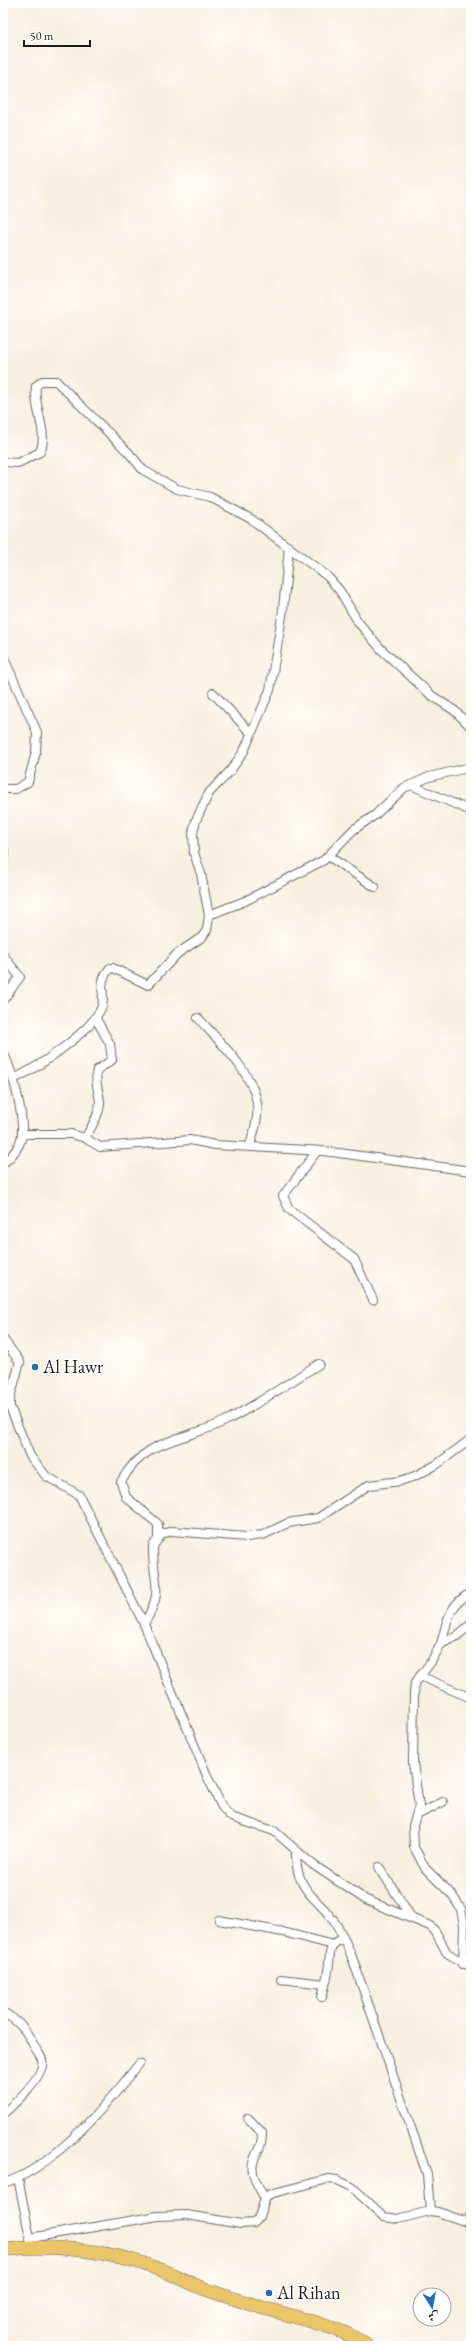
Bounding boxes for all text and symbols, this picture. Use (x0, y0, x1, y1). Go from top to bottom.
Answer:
scale bar (24, 22, 90, 48)
text: 50 m (30, 28, 54, 44)
place label: Al Hawr (42, 1355, 103, 1378)
marker: Al Hawr (30, 1362, 40, 1372)
place label: Al Rihan (276, 2281, 341, 2304)
north arrow (412, 2287, 452, 2327)
marker: Al Rihan (264, 2288, 274, 2298)
text: ش (427, 2309, 441, 2325)

